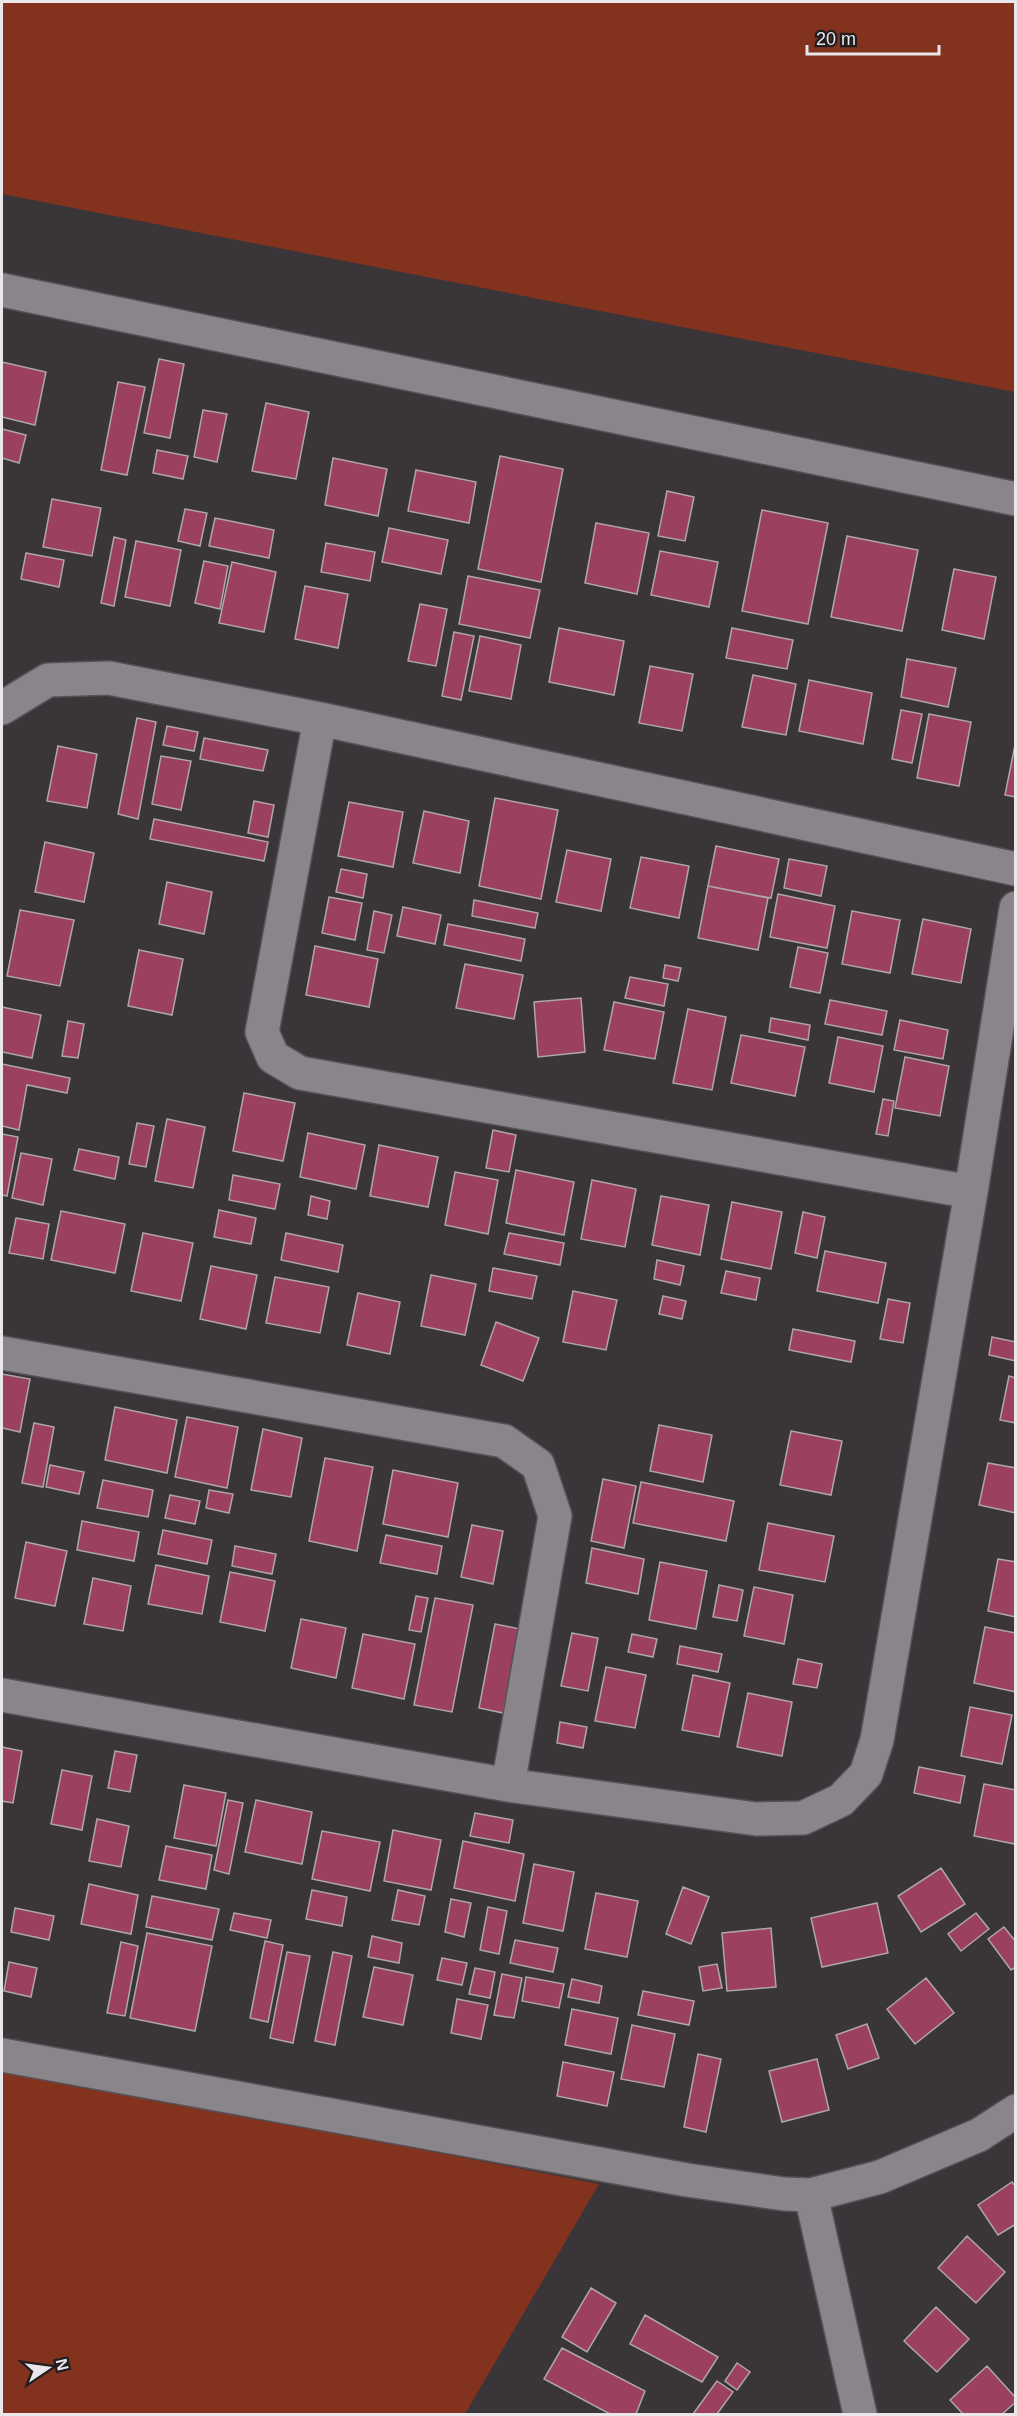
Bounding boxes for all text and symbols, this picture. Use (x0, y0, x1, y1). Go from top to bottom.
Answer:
scale bar (807, 18, 939, 56)
text: 20 m (816, 29, 856, 49)
north arrow (18, 2338, 78, 2398)
text: N (53, 2357, 72, 2372)

